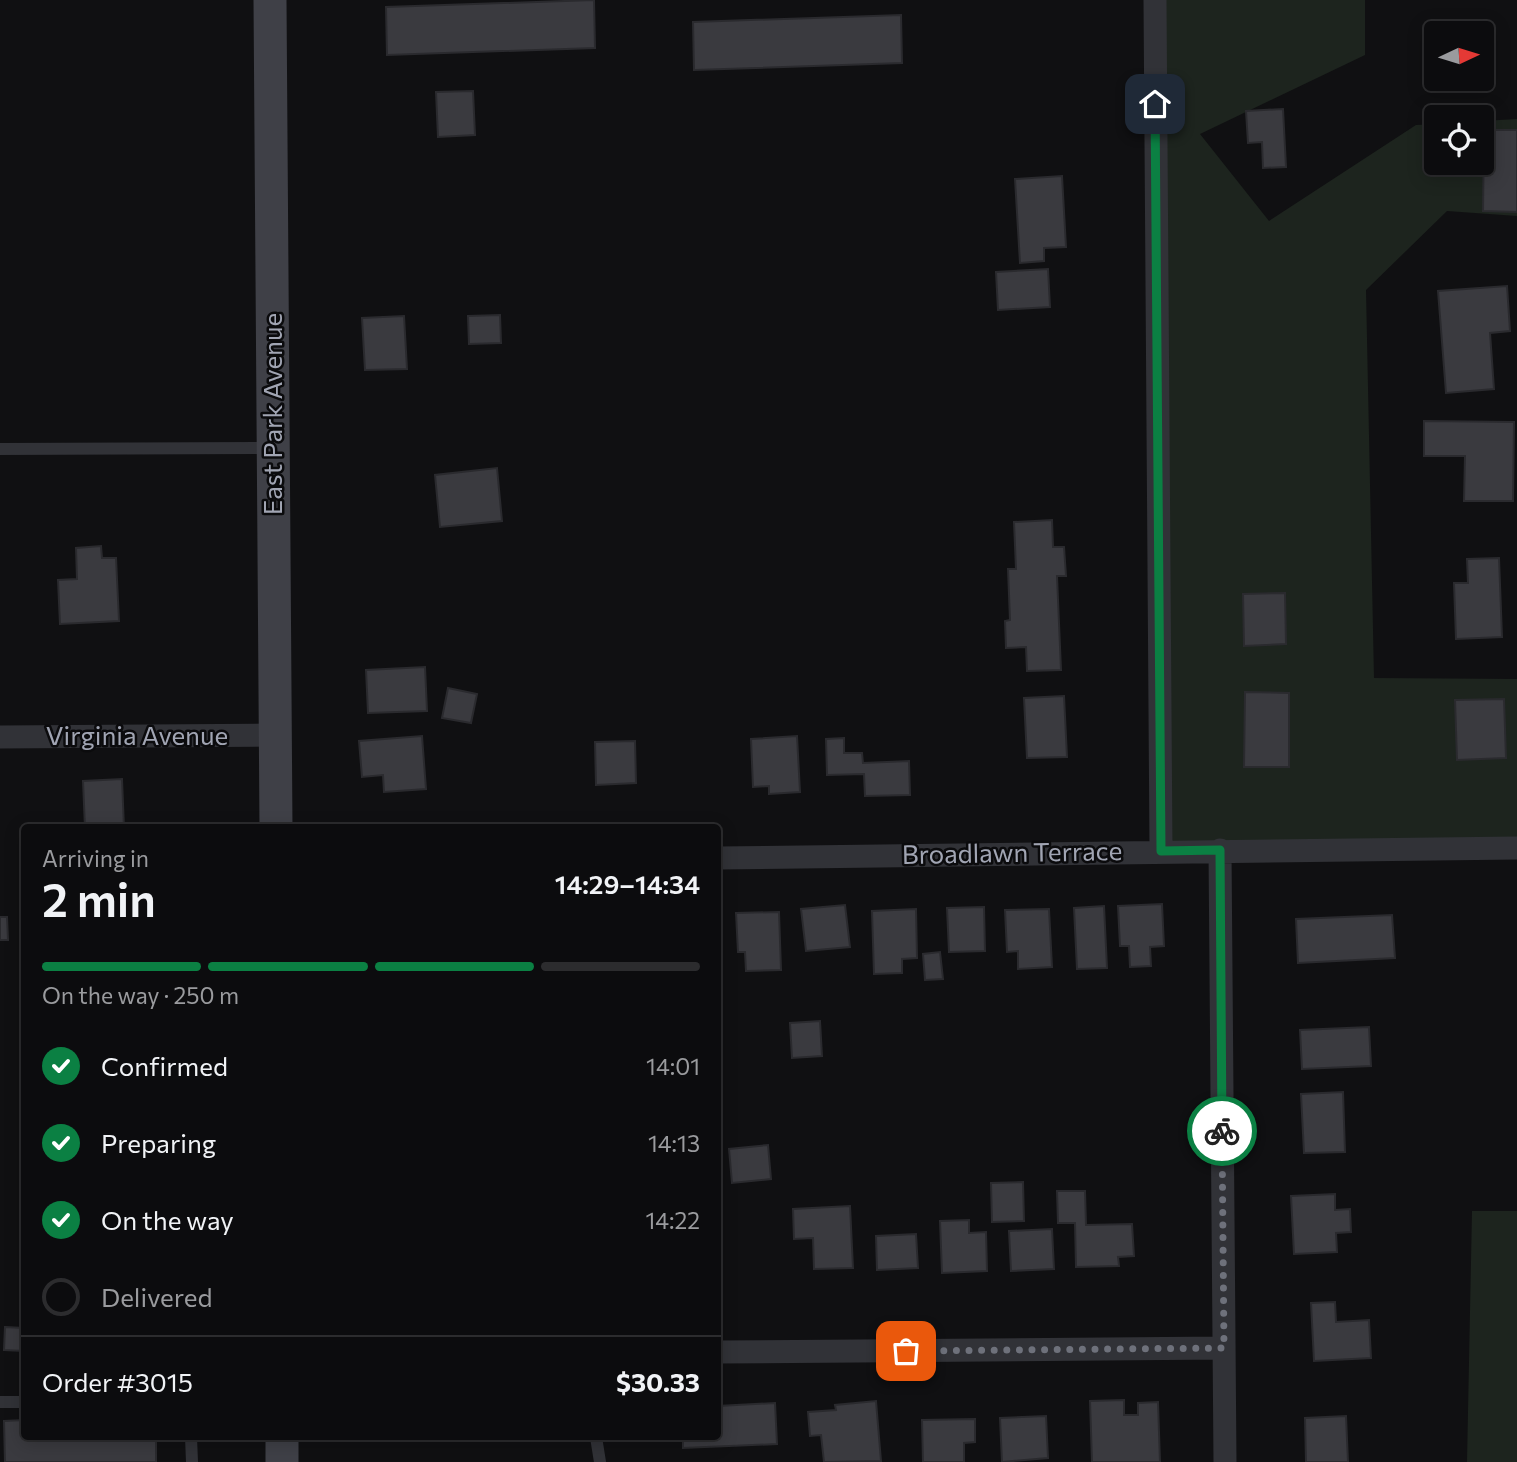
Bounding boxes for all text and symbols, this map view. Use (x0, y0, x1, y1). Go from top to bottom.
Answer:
north arrow (1424, 21, 1494, 91)
map controls (1424, 21, 1494, 175)
pin (1125, 74, 1185, 134)
icon: home (1136, 85, 1174, 123)
button: locate (1424, 105, 1494, 175)
street label: East Park Avenue (256, 313, 287, 515)
street label: Virginia Avenue (46, 719, 228, 750)
street label: Broadlawn Terrace (901, 834, 1122, 869)
text: Arriving in (42, 844, 149, 872)
text: 14:29–14:34 (555, 868, 700, 899)
text: 2 min (42, 870, 156, 926)
text: On the way · 250 m (42, 981, 239, 1009)
icon: check (42, 1047, 80, 1085)
text: Confirmed (101, 1050, 228, 1081)
text: 14:01 (646, 1052, 700, 1080)
courier (1187, 1096, 1257, 1166)
icon: bike (1203, 1112, 1241, 1150)
icon: check (42, 1124, 80, 1162)
text: Preparing (101, 1127, 216, 1158)
text: 14:13 (648, 1129, 700, 1157)
icon: check (42, 1201, 80, 1239)
text: On the way (101, 1204, 234, 1235)
text: 14:22 (645, 1206, 700, 1234)
text: Delivered (101, 1281, 212, 1312)
pin (876, 1321, 936, 1381)
icon: bag (887, 1332, 925, 1370)
text: Order #3015 (42, 1366, 193, 1397)
text: $30.33 (616, 1366, 700, 1397)

